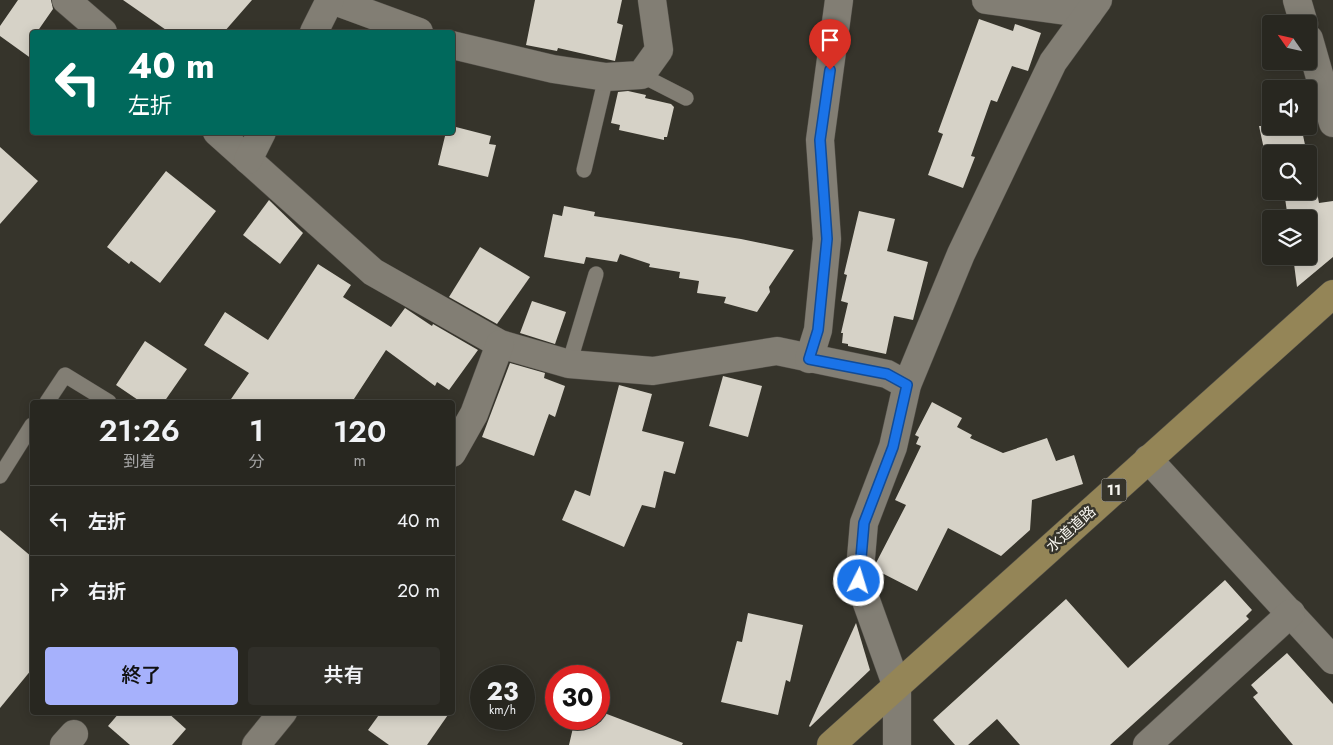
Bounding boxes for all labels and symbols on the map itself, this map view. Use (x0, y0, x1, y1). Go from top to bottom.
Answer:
north arrow (1262, 15, 1318, 70)
pin (809, 19, 851, 70)
road number: 11 (1102, 478, 1126, 502)
street label: 水道道路 (1041, 501, 1101, 557)
position arrow (832, 554, 884, 606)
speed limit sign: 30 (545, 665, 610, 730)

